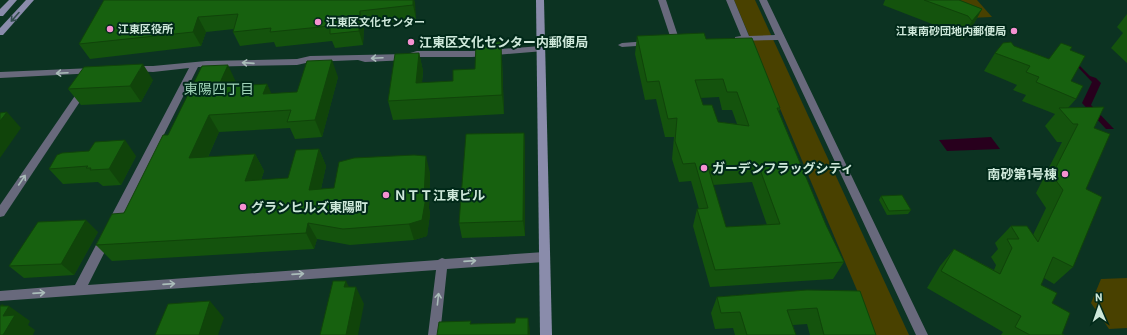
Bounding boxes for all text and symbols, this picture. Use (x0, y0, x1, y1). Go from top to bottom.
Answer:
one-way arrow (10, 12, 20, 22)
place label: 江東区文化センター (326, 15, 425, 28)
marker: 江東区文化センター (313, 17, 323, 27)
place label: 江東区役所 (118, 22, 173, 35)
marker: 江東区役所 (105, 24, 115, 34)
place label: 江東南砂団地内郵便局 (896, 24, 1006, 37)
marker: 江東南砂団地内郵便局 (1009, 26, 1019, 36)
place label: 江東区文化センター内郵便局 (419, 34, 588, 50)
marker: 江東区文化センター内郵便局 (406, 37, 416, 47)
one-way arrow (371, 55, 384, 62)
one-way arrow (241, 60, 254, 67)
one-way arrow (56, 70, 69, 77)
district label: 東陽四丁目 (184, 80, 254, 97)
place label: ガーデンフラッグシティ (712, 160, 854, 176)
marker: ガーデンフラッグシティ (699, 163, 709, 173)
place label: 南砂第1号棟 (987, 166, 1057, 182)
marker: 南砂第1号棟 (1060, 169, 1070, 179)
one-way arrow (18, 175, 26, 186)
place label: ＮＴＴ江東ビル (394, 187, 485, 203)
marker: ＮＴＴ江東ビル (381, 190, 391, 200)
place label: グランヒルズ東陽町 (251, 199, 368, 215)
marker: グランヒルズ東陽町 (238, 202, 248, 212)
one-way arrow (463, 258, 476, 265)
one-way arrow (291, 270, 304, 278)
one-way arrow (162, 280, 175, 287)
north arrow (1079, 287, 1119, 327)
one-way arrow (32, 290, 45, 297)
text: N (1095, 290, 1103, 303)
one-way arrow (434, 293, 442, 306)

